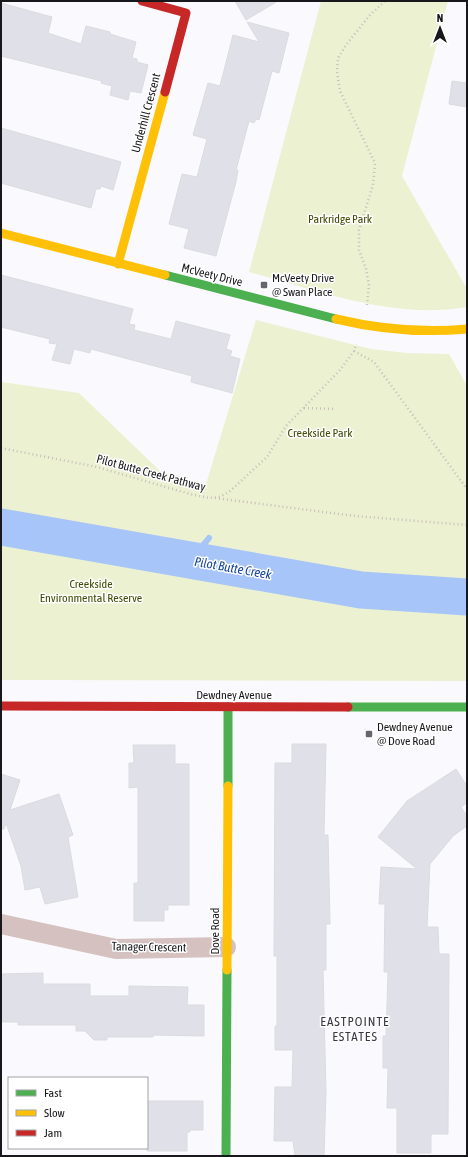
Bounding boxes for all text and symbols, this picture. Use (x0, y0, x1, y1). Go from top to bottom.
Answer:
north arrow (420, 8, 460, 48)
text: N (437, 12, 443, 24)
street label: Underhill Crescent (129, 71, 164, 154)
park label: Parkridge Park (308, 212, 373, 226)
street label: McVeety Drive (180, 261, 244, 289)
place label: McVeety Drive @ Swan Place (272, 271, 334, 299)
marker: McVeety Drive @ Swan Place (259, 280, 269, 290)
park label: Creekside Park (288, 426, 353, 440)
street label: Pilot Butte Creek Pathway (95, 452, 207, 494)
water label: Pilot Butte Creek (193, 554, 273, 582)
park label: Creekside Environmental Reserve (40, 577, 142, 605)
street label: Dewdney Avenue (196, 688, 272, 702)
place label: Dewdney Avenue @ Dove Road (377, 720, 453, 748)
marker: Dewdney Avenue @ Dove Road (364, 729, 374, 739)
street label: Dove Road (208, 907, 222, 955)
street label: Tanager Crescent (112, 939, 187, 955)
district label: EASTPOINTE ESTATES (320, 1014, 390, 1044)
legend (8, 1077, 148, 1149)
text: Fast (44, 1086, 62, 1100)
text: Slow (44, 1106, 65, 1120)
text: Jam (44, 1126, 62, 1140)

